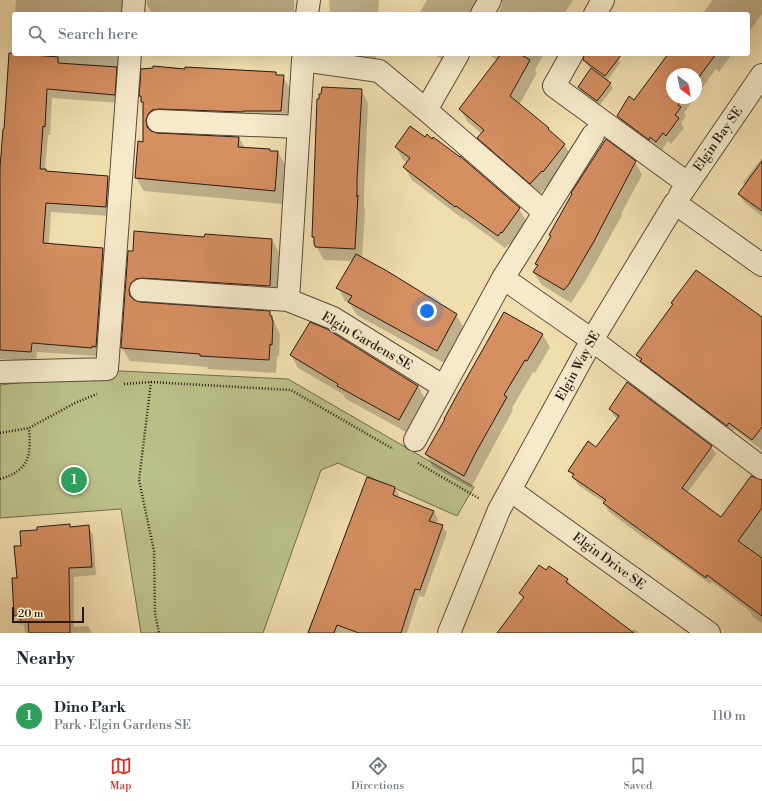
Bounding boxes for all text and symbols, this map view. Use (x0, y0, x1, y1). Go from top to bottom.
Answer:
search box (12, 12, 750, 56)
icon: search (26, 23, 48, 45)
text: Search here (58, 25, 138, 44)
north arrow (666, 68, 702, 104)
street label: Elgin Bay SE (690, 104, 746, 174)
your location (417, 301, 437, 321)
street label: Elgin Gardens SE (319, 308, 415, 374)
street label: Elgin Way SE (552, 328, 604, 404)
pin: 1 (61, 465, 87, 495)
street label: Elgin Drive SE (569, 529, 649, 593)
scale bar (12, 605, 84, 624)
text: 20 m (18, 607, 43, 621)
text: Nearby (16, 648, 75, 670)
text: Dino Park (54, 698, 126, 717)
text: 1 (26, 708, 32, 724)
text: 110 m (712, 708, 746, 724)
text: Park · Elgin Gardens SE (54, 717, 191, 733)
tab: Map (110, 755, 132, 793)
tab: Directions (351, 755, 404, 793)
tab: Saved (623, 755, 652, 793)

